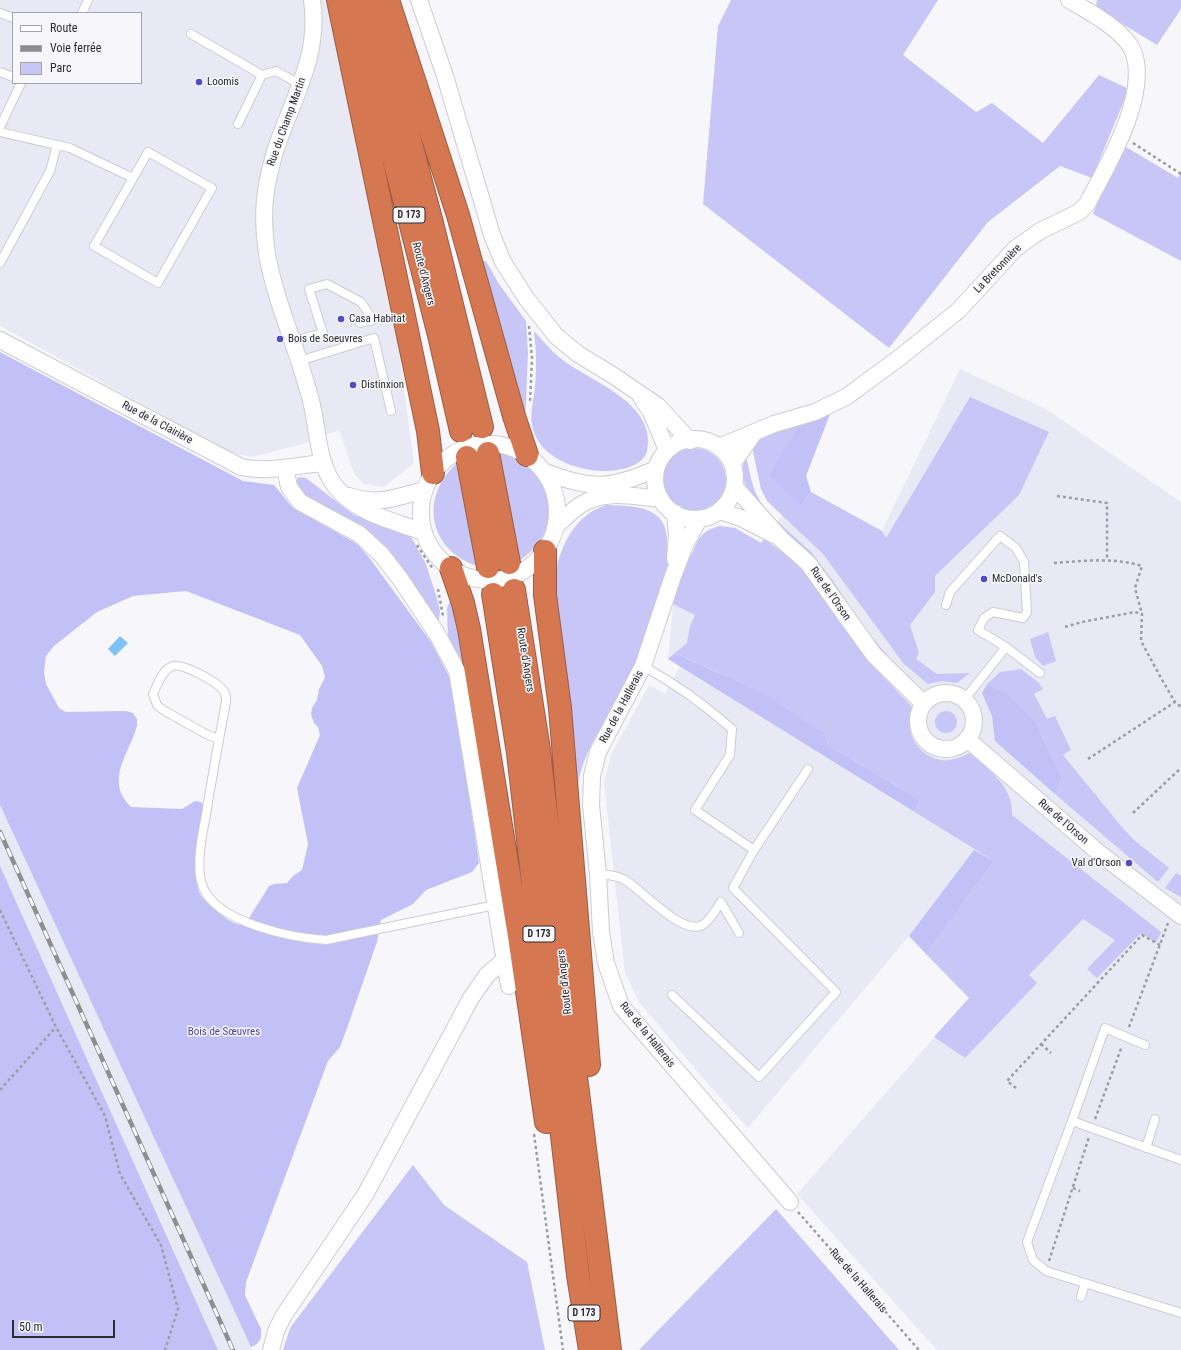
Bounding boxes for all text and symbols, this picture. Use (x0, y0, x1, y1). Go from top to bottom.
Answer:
legend (12, 12, 142, 84)
text: Route (50, 21, 77, 35)
text: Voie ferrée (50, 41, 101, 55)
text: Parc (50, 61, 71, 75)
place label: Loomis (207, 75, 239, 89)
street label: Rue du Champ Martin (265, 76, 309, 168)
marker: Loomis (194, 77, 204, 87)
road number: D 173 (393, 207, 425, 223)
street label: Route d'Angers (409, 241, 437, 307)
street label: La Bretonnière (971, 242, 1025, 296)
place label: Casa Habitat (349, 312, 405, 326)
marker: Casa Habitat (336, 314, 346, 324)
place label: Bois de Soeuvres (288, 332, 363, 346)
marker: Bois de Soeuvres (275, 334, 285, 344)
place label: Distinxion (361, 378, 404, 392)
marker: Distinxion (348, 380, 358, 390)
street label: Rue de la Clairière (119, 399, 195, 447)
street label: Rue de l'Orson (807, 565, 853, 623)
place label: McDonald's (992, 572, 1042, 586)
marker: McDonald's (979, 574, 989, 584)
street label: Route d'Angers (513, 627, 537, 693)
street label: Rue de la Hallerais (597, 668, 647, 746)
street label: Rue de l'Orson (1035, 797, 1091, 847)
place label: Val d'Orson (1072, 856, 1121, 870)
marker: Val d'Orson (1124, 858, 1134, 868)
road number: D 173 (523, 926, 555, 942)
street label: Route d'Angers (555, 949, 575, 1015)
street label: Rue de la Hallerais (617, 1000, 677, 1070)
park label: Bois de Sœuvres (188, 1025, 260, 1039)
street label: Rue de la Hallerais (827, 1246, 889, 1316)
road number: D 173 (568, 1305, 600, 1321)
scale bar (14, 1312, 117, 1338)
text: 50 m (19, 1320, 43, 1334)

